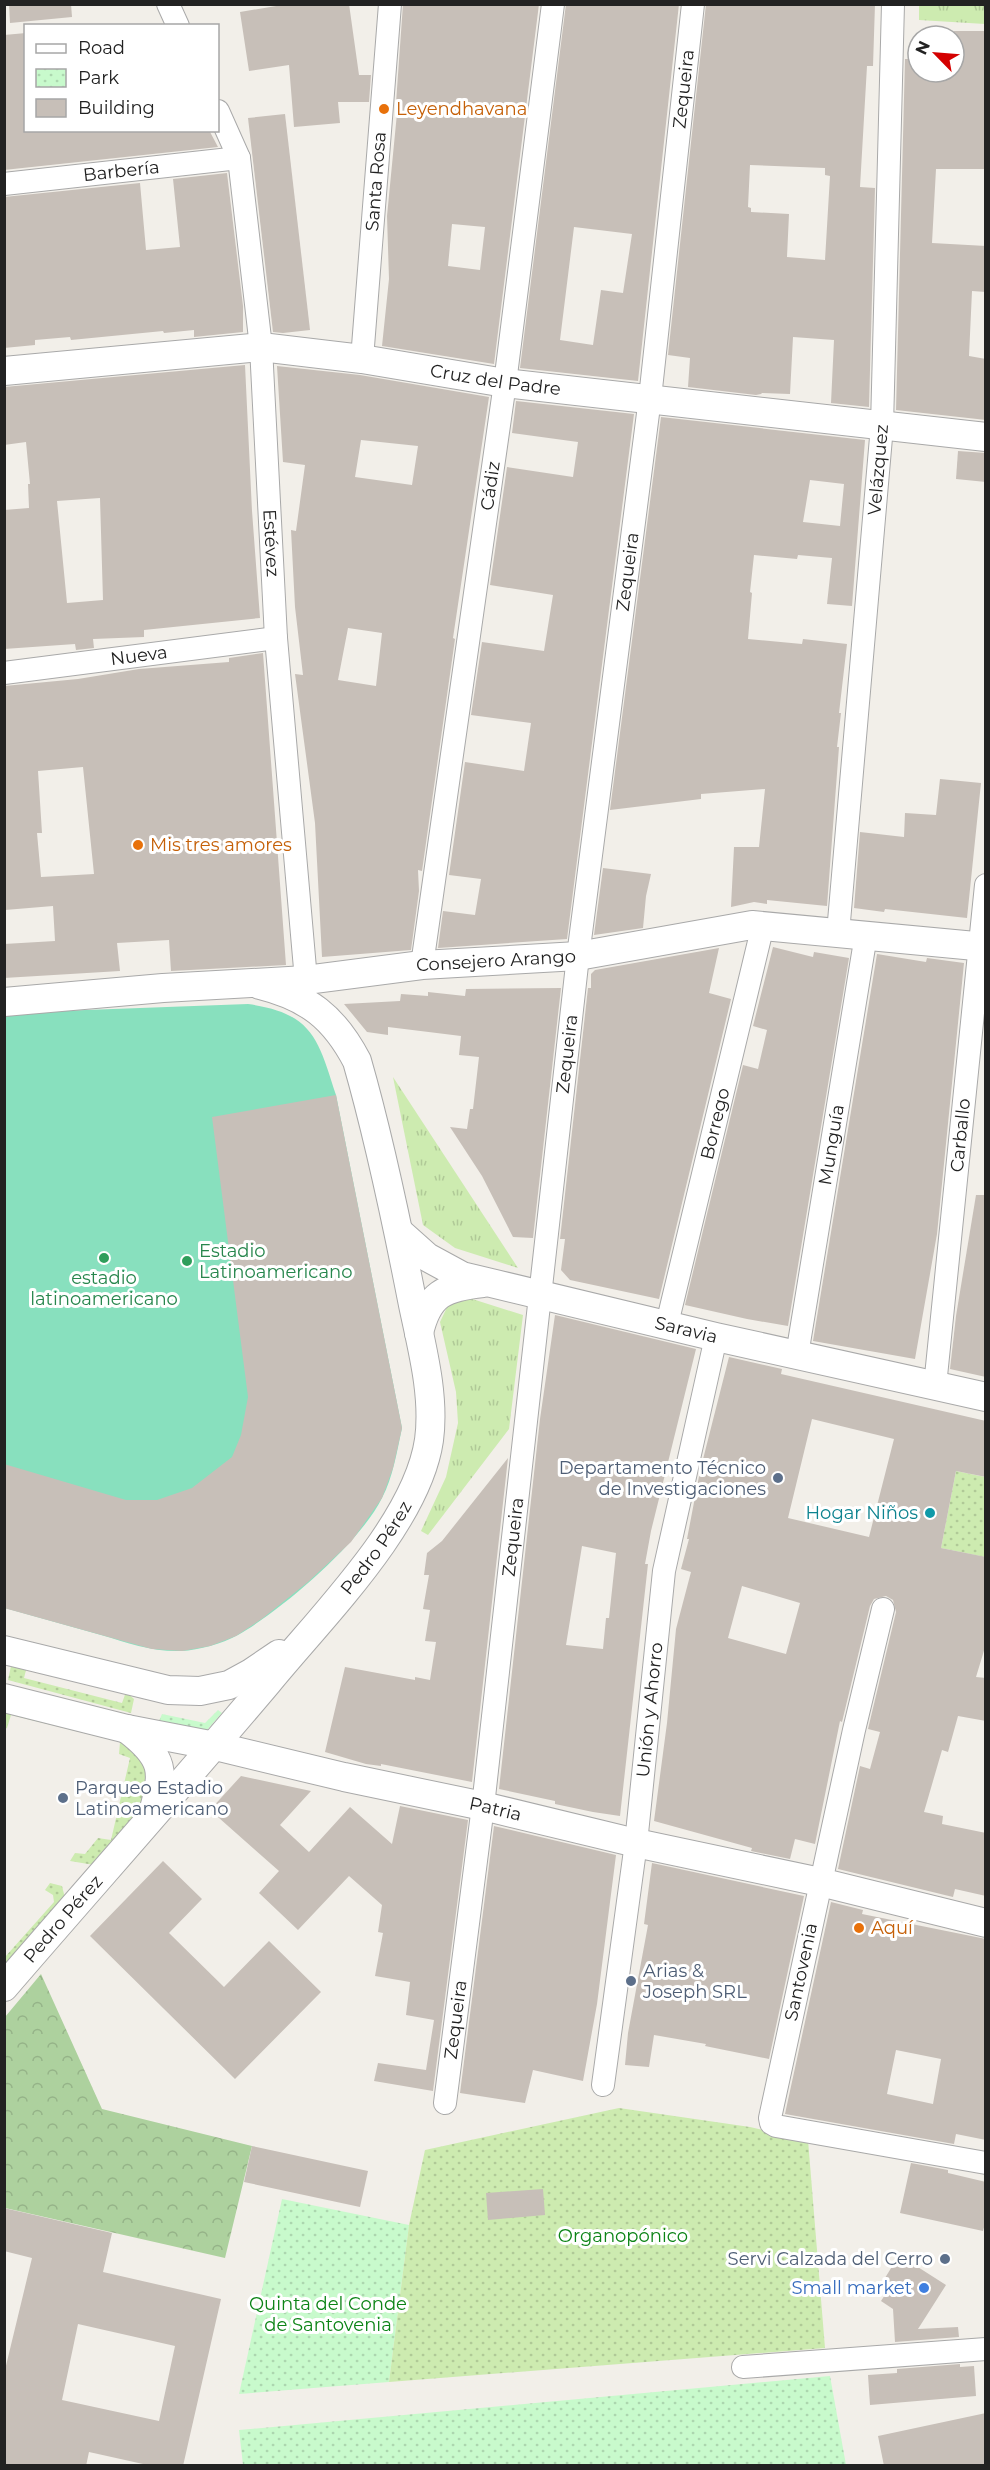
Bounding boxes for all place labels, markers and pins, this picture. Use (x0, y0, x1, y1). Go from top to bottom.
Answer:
place label: Leyendhavana (396, 98, 527, 120)
marker: Leyendhavana (377, 102, 391, 116)
place label: Mis tres amores (150, 834, 292, 856)
marker: Mis tres amores (131, 838, 145, 852)
place label: Estadio Latinoamericano (199, 1240, 352, 1283)
marker: estadio latinoamericano (97, 1251, 111, 1265)
marker: Estadio Latinoamericano (180, 1254, 194, 1268)
place label: estadio latinoamericano (30, 1267, 178, 1310)
place label: Departamento Técnico de Investigaciones (559, 1457, 766, 1500)
marker: Departamento Técnico de Investigaciones (771, 1471, 785, 1485)
place label: Hogar Niños (805, 1502, 918, 1524)
marker: Hogar Niños (923, 1506, 937, 1520)
place label: Parqueo Estadio Latinoamericano (75, 1777, 228, 1820)
marker: Parqueo Estadio Latinoamericano (56, 1791, 70, 1805)
place label: Aquí (871, 1917, 914, 1939)
marker: Aquí (852, 1921, 866, 1935)
place label: Arias & Joseph SRL (642, 1960, 747, 2003)
marker: Arias & Joseph SRL (624, 1974, 638, 1988)
place label: Servi Calzada del Cerro (728, 2248, 933, 2270)
marker: Servi Calzada del Cerro (938, 2252, 952, 2266)
place label: Small market (791, 2277, 912, 2299)
marker: Small market (917, 2281, 931, 2295)

